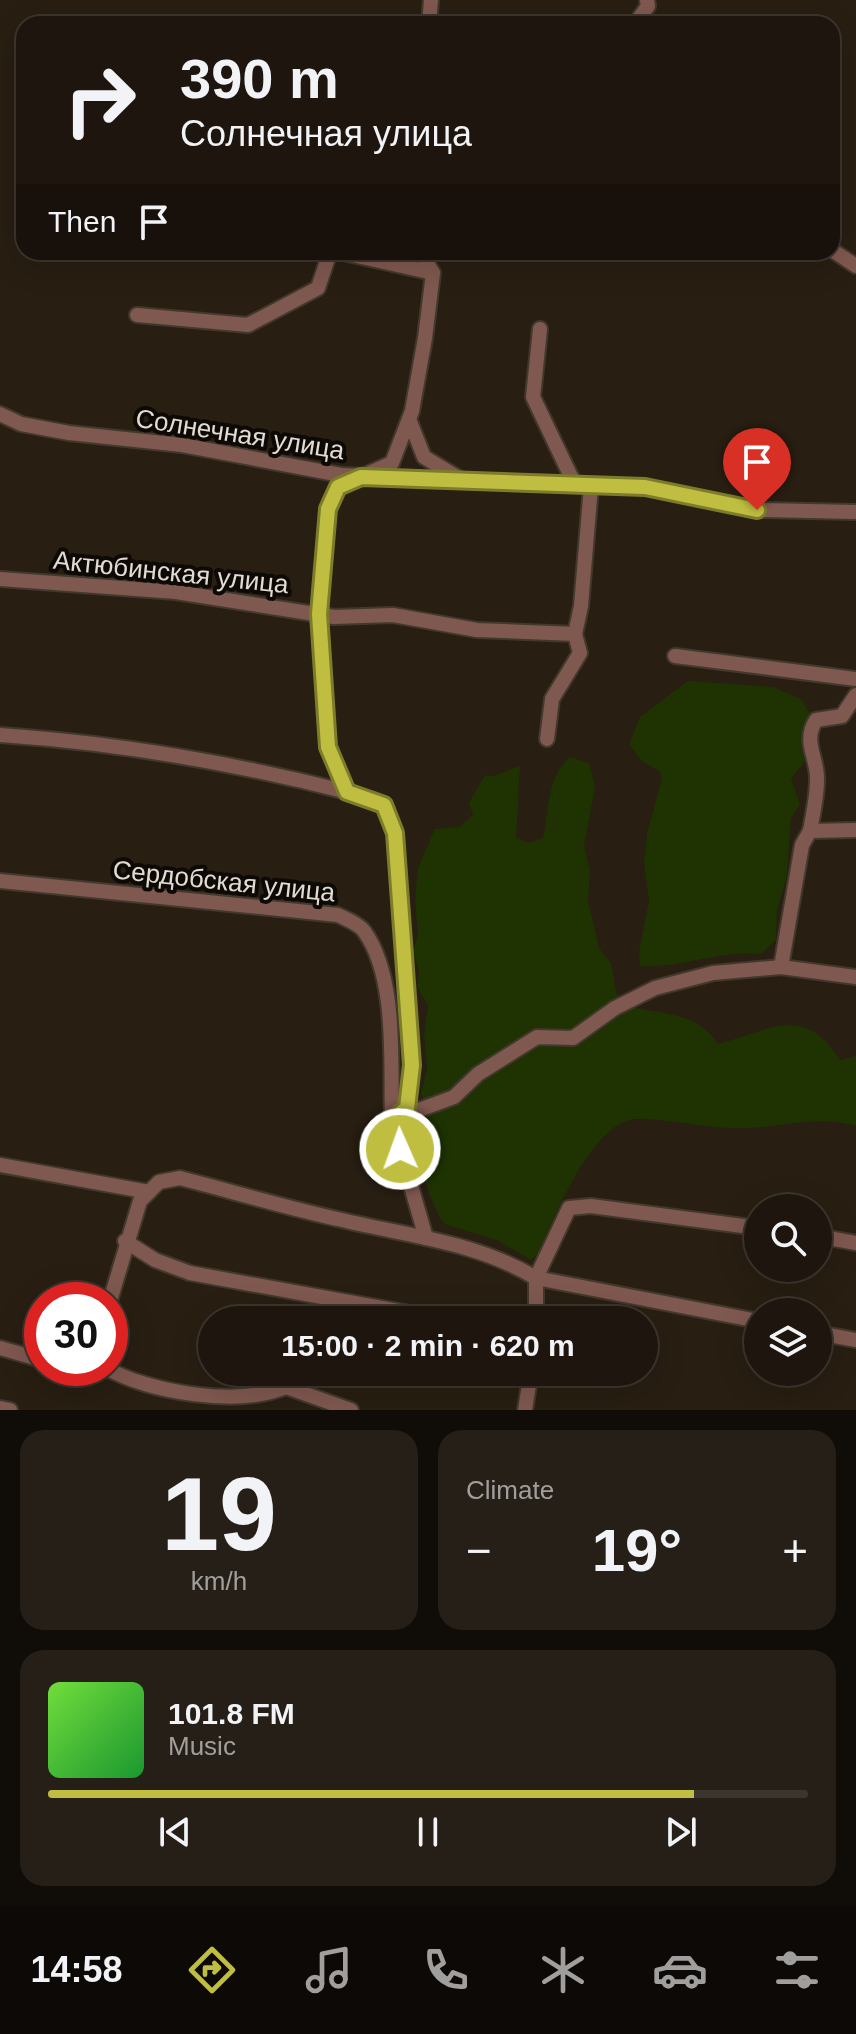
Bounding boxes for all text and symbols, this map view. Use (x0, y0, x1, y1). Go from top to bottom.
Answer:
text: 390 m (180, 47, 339, 110)
icon: right (48, 48, 152, 152)
text: Солнечная улица (180, 113, 472, 154)
icon: arrive (132, 200, 176, 244)
text: Then (48, 205, 116, 238)
street label: Солнечная улица (133, 403, 347, 465)
pin (723, 428, 791, 510)
icon: arrive (735, 440, 779, 484)
street label: Актюбинская улица (52, 545, 291, 599)
street label: Сердобская улица (111, 854, 337, 908)
position arrow (358, 1107, 442, 1191)
map controls (744, 1194, 832, 1386)
button: search (744, 1194, 832, 1282)
speed limit sign: 30 (24, 1282, 128, 1386)
button: layers (744, 1298, 832, 1386)
text: 15:00 · 2 min · 620 m (281, 1329, 575, 1362)
text: 19 (161, 1456, 277, 1572)
text: Climate (466, 1475, 554, 1505)
text: 19° (592, 1517, 682, 1584)
text: − (466, 1526, 492, 1575)
text: + (782, 1526, 808, 1575)
text: km/h (191, 1566, 247, 1596)
text: 101.8 FM (168, 1697, 295, 1730)
text: Music (168, 1731, 236, 1761)
icon: previous (153, 1810, 197, 1854)
icon: pause (406, 1810, 450, 1854)
icon: next (659, 1810, 703, 1854)
icon: directions (184, 1942, 240, 1998)
icon: music (301, 1942, 357, 1998)
icon: phone (418, 1942, 474, 1998)
icon: climate (535, 1942, 591, 1998)
icon: car (652, 1942, 708, 1998)
icon: filters (769, 1942, 825, 1998)
text: 14:58 (31, 1949, 123, 1990)

